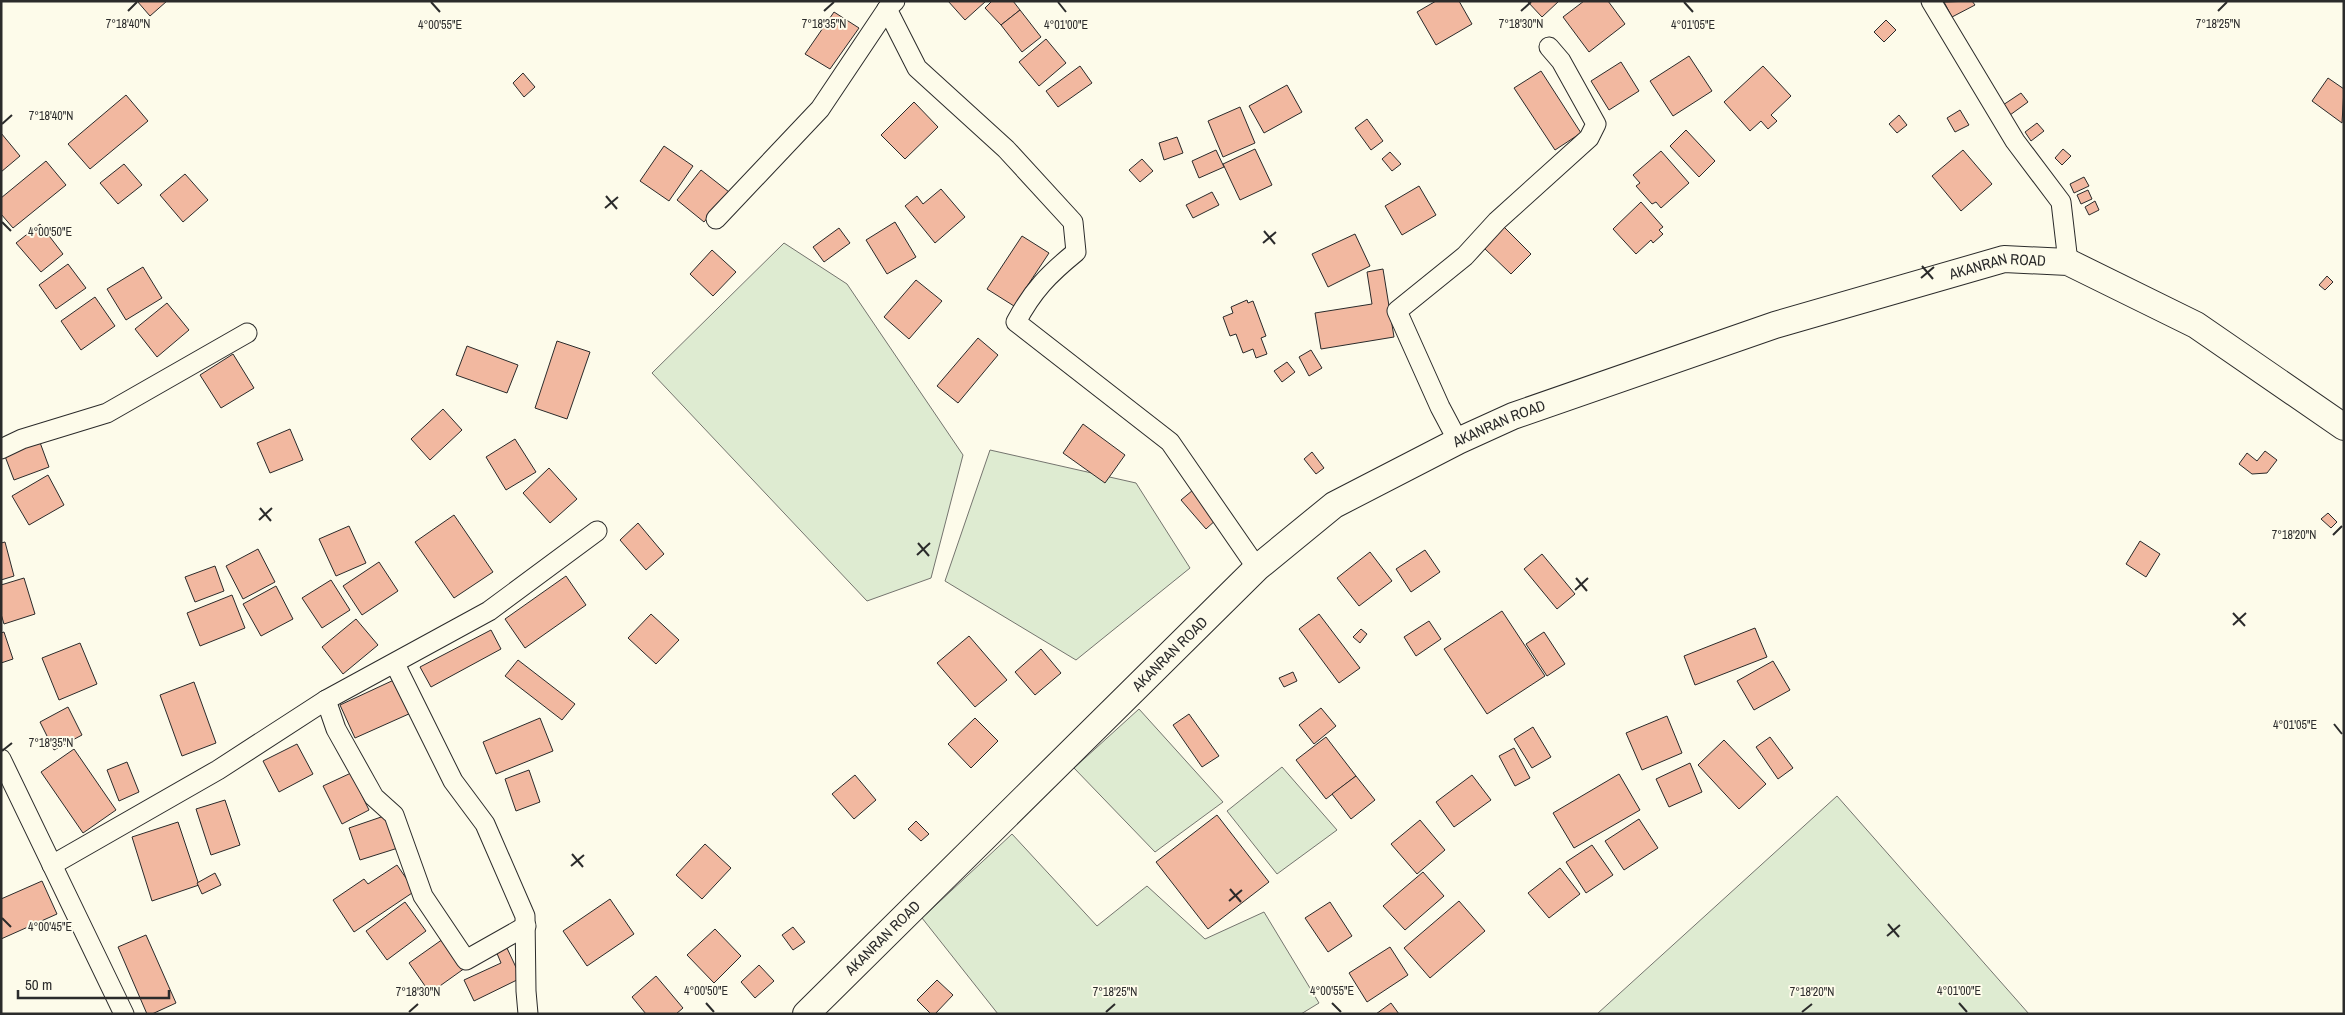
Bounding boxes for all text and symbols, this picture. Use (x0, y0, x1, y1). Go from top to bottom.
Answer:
text: 7°18'40"N (106, 16, 150, 32)
text: 7°18'35"N (802, 16, 846, 32)
text: 7°18'30"N (1499, 16, 1543, 32)
text: 7°18'25"N (2196, 16, 2240, 32)
text: 4°00'55"E (418, 17, 462, 33)
text: 4°01'00"E (1044, 17, 1088, 33)
text: 4°01'05"E (1671, 17, 1715, 33)
text: 7°18'40"N (29, 108, 73, 124)
text: 4°00'50"E (28, 224, 72, 240)
street label: AKANRAN ROAD (1946, 248, 2046, 285)
street label: AKANRAN ROAD (1448, 395, 1548, 452)
text: 7°18'20"N (2272, 527, 2316, 543)
street label: AKANRAN ROAD (1127, 611, 1212, 696)
text: 4°01'05"E (2273, 717, 2317, 733)
text: 7°18'35"N (29, 735, 73, 751)
street label: AKANRAN ROAD (839, 896, 925, 981)
text: 4°00'45"E (28, 919, 72, 935)
scale bar (18, 968, 169, 1000)
text: 50 m (25, 974, 52, 995)
text: 4°00'50"E (684, 983, 728, 999)
text: 4°00'55"E (1310, 983, 1354, 999)
text: 4°01'00"E (1937, 983, 1981, 999)
text: 7°18'30"N (396, 984, 440, 1000)
text: 7°18'25"N (1093, 984, 1137, 1000)
text: 7°18'20"N (1790, 984, 1834, 1000)

